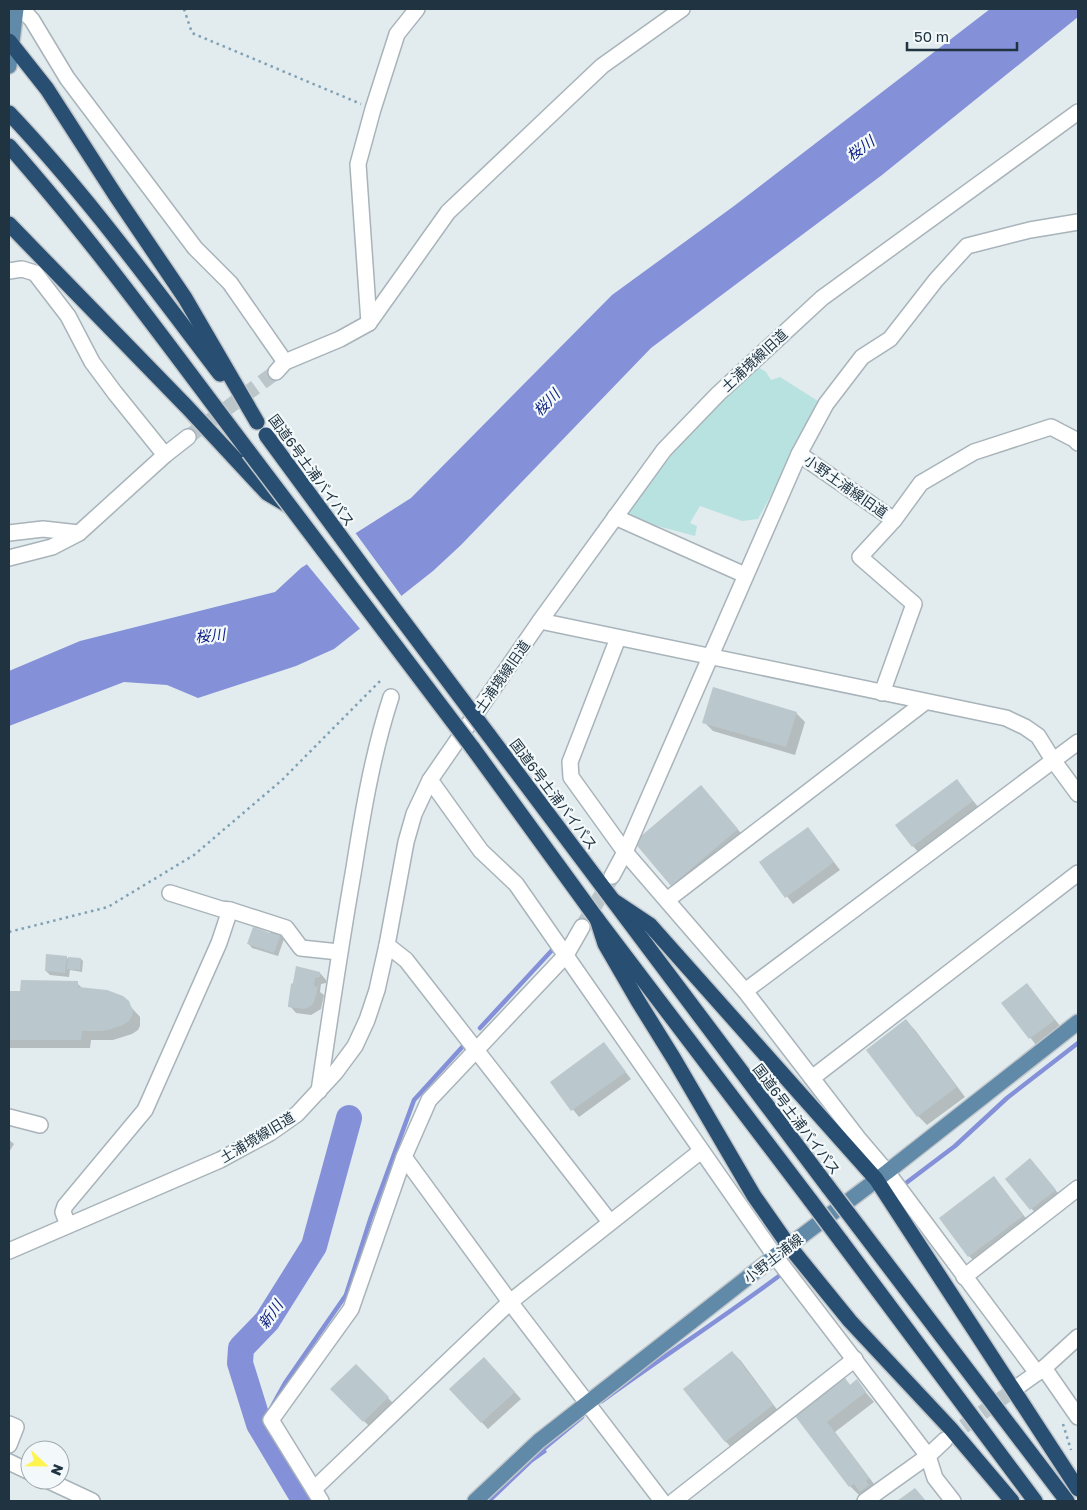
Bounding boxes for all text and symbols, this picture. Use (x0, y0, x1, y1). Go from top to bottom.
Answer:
scale bar (907, 20, 1017, 52)
text: 50 m (914, 27, 949, 45)
water label: 桜川 (843, 131, 879, 164)
street label: 土浦境線旧道 (717, 325, 791, 395)
water label: 桜川 (529, 384, 564, 419)
street label: 国道6号土浦バイパス (266, 411, 358, 529)
street label: 小野土浦線旧道 (801, 451, 891, 521)
water label: 桜川 (194, 624, 228, 646)
street label: 土浦境線旧道 (471, 637, 533, 715)
street label: 国道6号土浦バイパス (507, 735, 601, 853)
street label: 国道6号土浦バイパス (750, 1060, 844, 1178)
street label: 土浦境線旧道 (217, 1108, 297, 1166)
street label: 小野土浦線 (740, 1230, 806, 1286)
water label: 新川 (254, 1295, 287, 1331)
north arrow (20, 1440, 70, 1490)
text: N (48, 1462, 67, 1478)

